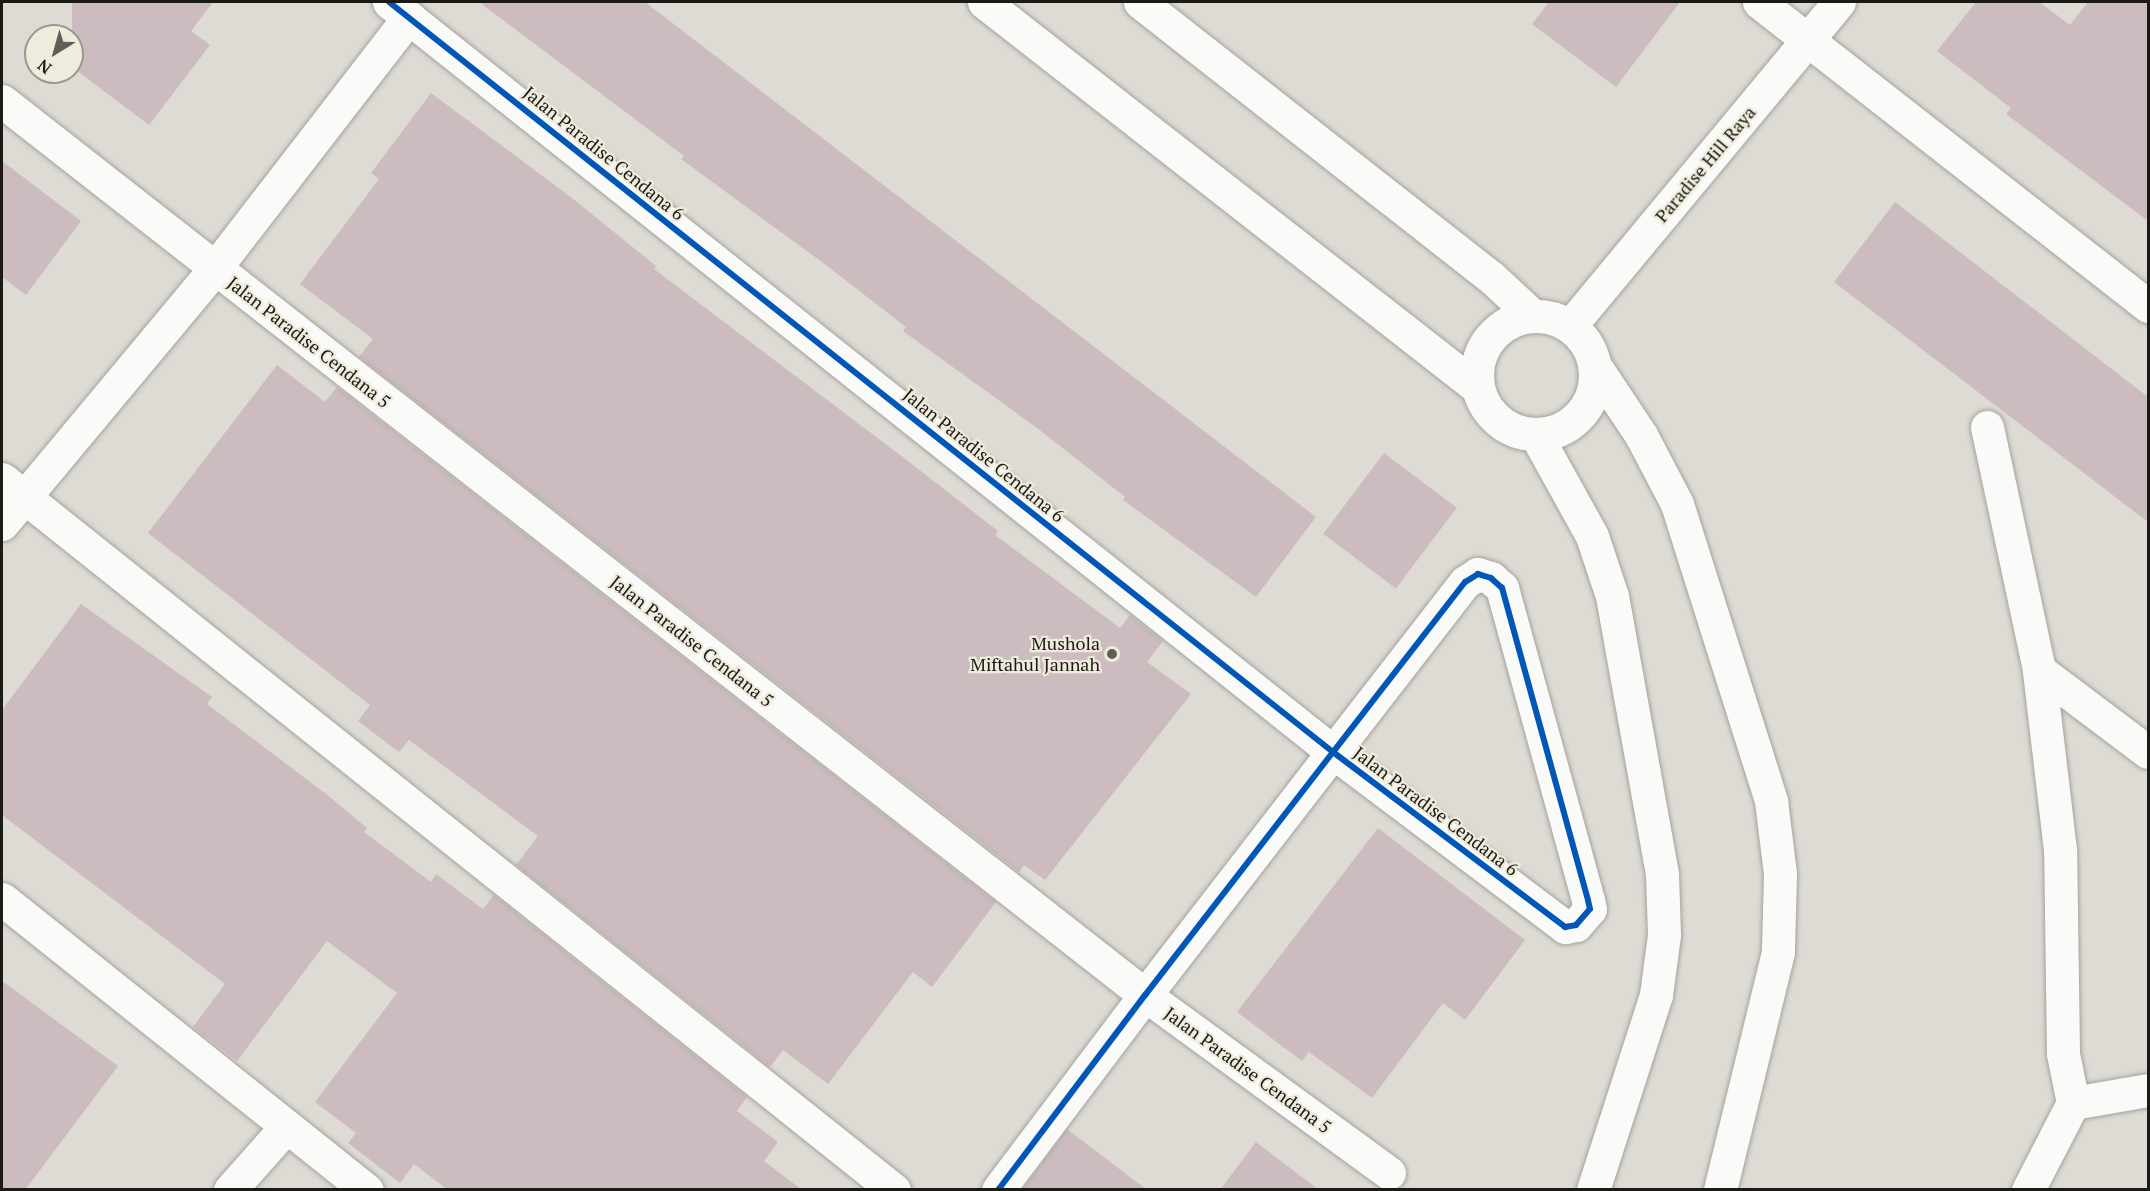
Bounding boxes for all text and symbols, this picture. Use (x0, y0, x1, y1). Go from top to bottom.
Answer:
north arrow (24, 24, 84, 84)
text: N (33, 54, 56, 79)
street label: Jalan Paradise Cendana 6 (519, 81, 689, 225)
street label: Paradise Hill Raya (1650, 102, 1760, 226)
street label: Jalan Paradise Cendana 5 (223, 272, 395, 412)
street label: Jalan Paradise Cendana 6 (899, 383, 1069, 527)
street label: Jalan Paradise Cendana 5 (606, 571, 778, 711)
place label: Mushola Miftahul Jannah (970, 633, 1100, 676)
marker: Mushola Miftahul Jannah (1105, 647, 1119, 661)
street label: Jalan Paradise Cendana 6 (1349, 742, 1523, 880)
street label: Jalan Paradise Cendana 5 (1160, 1002, 1336, 1138)

